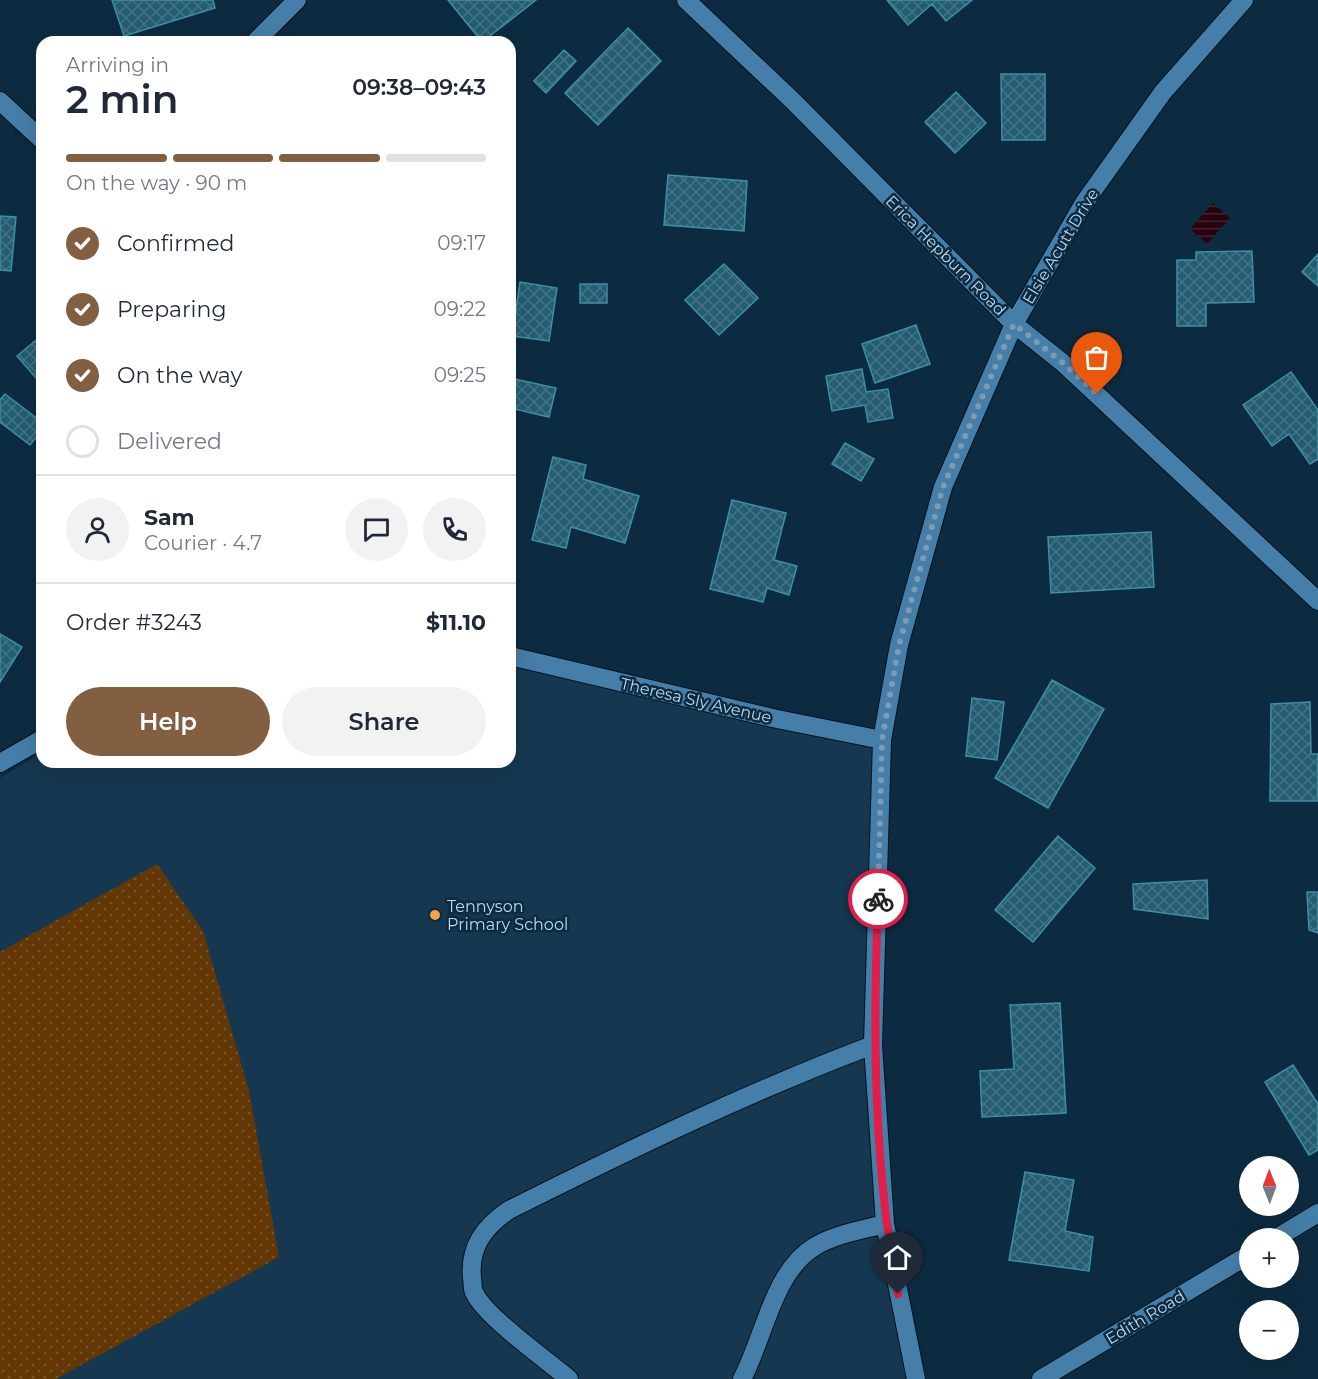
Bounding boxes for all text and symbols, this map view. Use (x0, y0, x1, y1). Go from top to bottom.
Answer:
text: Arriving in (66, 53, 169, 77)
text: 09:38–09:43 (352, 74, 486, 101)
text: 2 min (66, 75, 179, 123)
text: On the way · 90 m (66, 171, 247, 195)
street label: Elsie Acutt Drive (1019, 185, 1102, 307)
street label: Erica Hepburn Road (882, 191, 1010, 319)
icon: check (66, 227, 99, 260)
text: Confirmed (117, 230, 234, 257)
text: 09:17 (437, 231, 486, 255)
icon: check (66, 293, 99, 326)
text: Preparing (117, 296, 226, 323)
text: 09:22 (434, 297, 486, 321)
pin (1071, 332, 1122, 394)
icon: bag (1080, 341, 1113, 374)
icon: check (66, 359, 99, 392)
text: On the way (117, 362, 242, 389)
text: 09:25 (434, 363, 486, 387)
text: Delivered (117, 428, 222, 455)
button: person (66, 498, 129, 561)
button: chat (345, 498, 408, 561)
button: phone (423, 498, 486, 561)
text: Sam (144, 504, 195, 531)
text: Courier · 4.7 (144, 531, 262, 555)
text: Order #3243 (66, 609, 202, 636)
text: $11.10 (426, 609, 486, 636)
street label: Theresa Sly Avenue (619, 674, 773, 727)
button: Help (66, 687, 270, 756)
button: Share (282, 687, 486, 756)
courier (848, 869, 908, 929)
icon: bike (862, 883, 895, 916)
place label: Tennyson Primary School (447, 897, 568, 934)
marker: Tennyson Primary School (428, 908, 442, 922)
north arrow (1239, 1156, 1299, 1216)
map controls (1239, 1156, 1299, 1360)
button: + (1239, 1228, 1299, 1288)
pin (872, 1232, 923, 1294)
icon: home (881, 1241, 914, 1274)
street label: Edith Road (1102, 1286, 1188, 1348)
button: − (1239, 1300, 1299, 1360)

